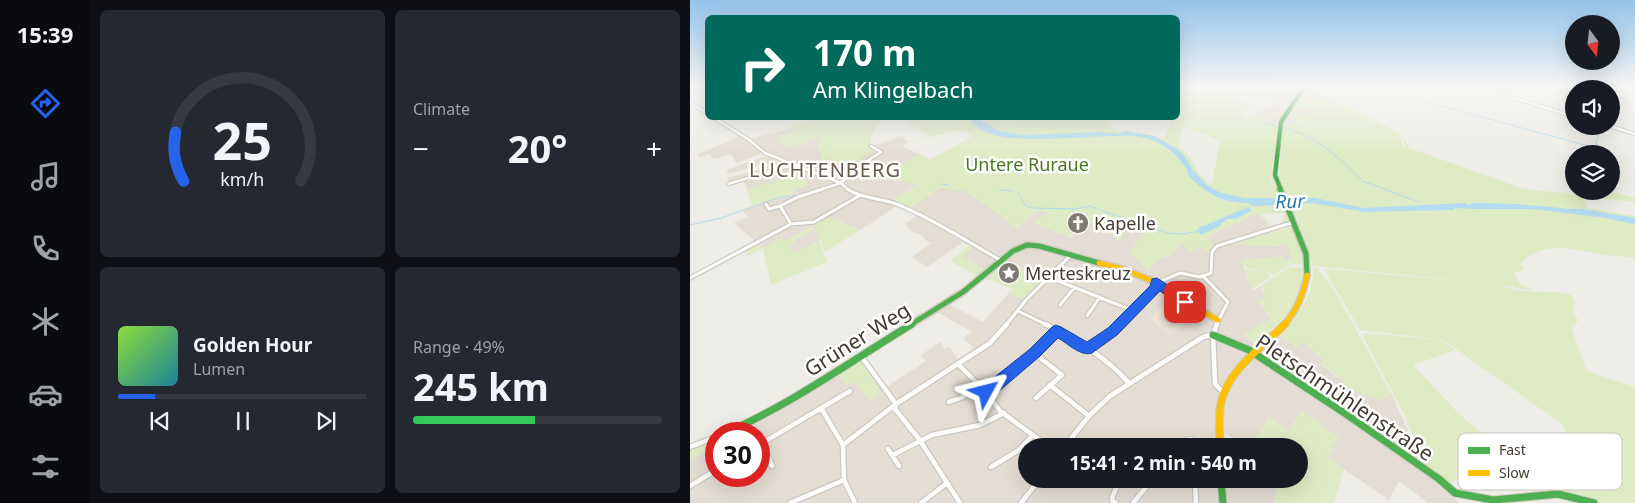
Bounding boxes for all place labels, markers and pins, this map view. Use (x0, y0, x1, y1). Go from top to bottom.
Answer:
church icon: Kapelle (1066, 211, 1090, 235)
place label: Kapelle (1094, 211, 1156, 235)
place icon: Merteskreuz (997, 261, 1021, 285)
place label: Merteskreuz (1025, 261, 1131, 285)
pin (1164, 281, 1206, 323)

